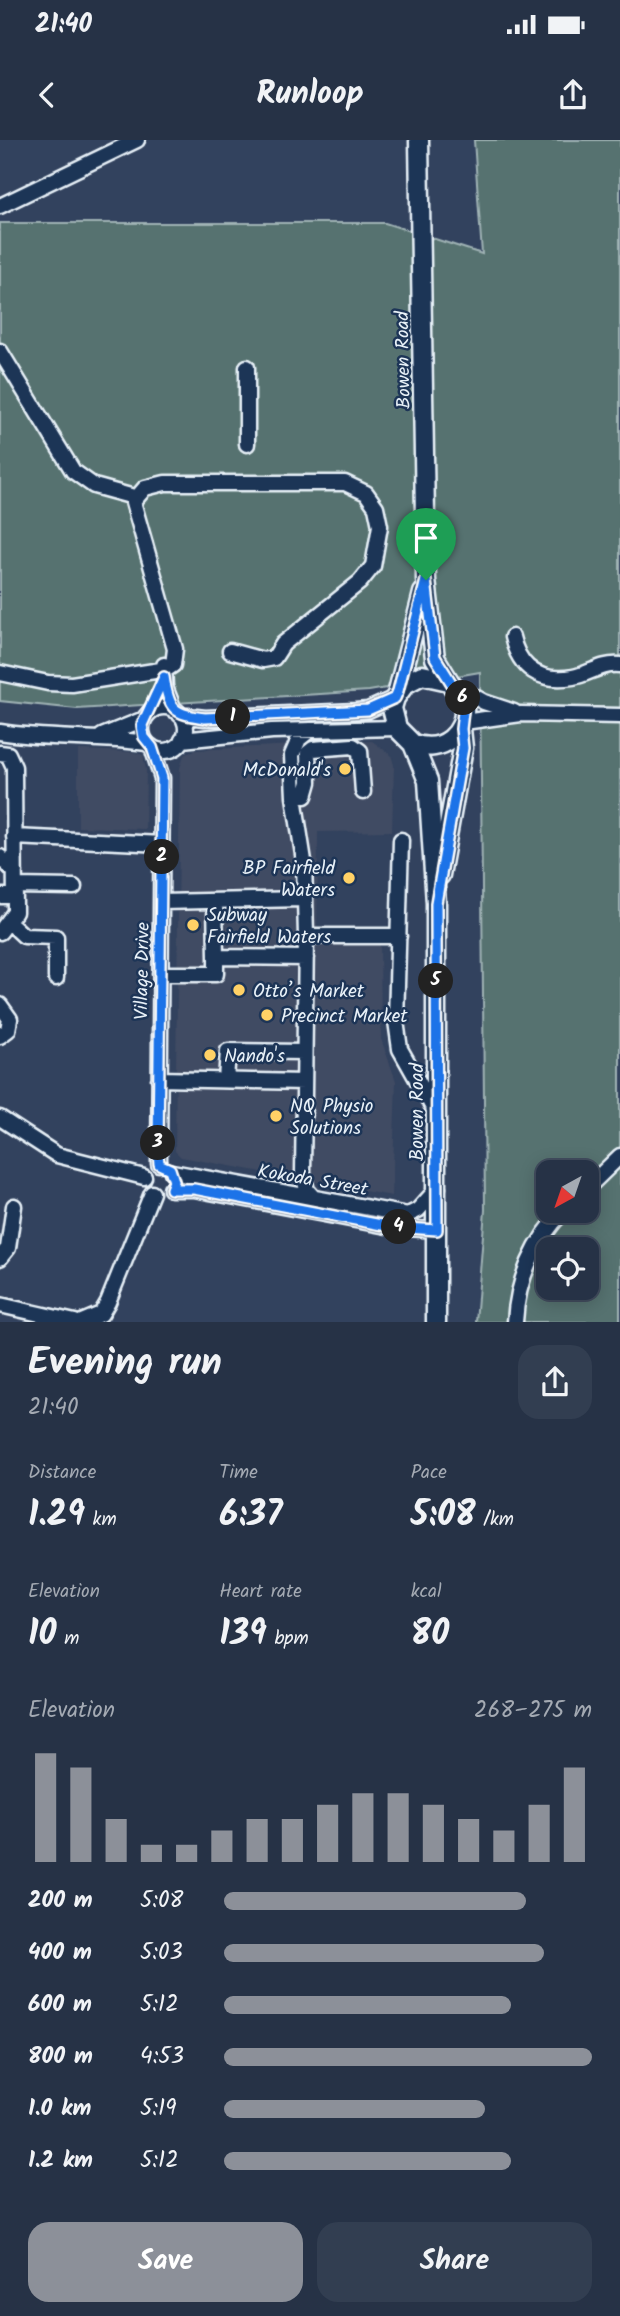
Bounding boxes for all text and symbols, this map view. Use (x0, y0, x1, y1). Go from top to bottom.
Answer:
text: 21:40 (35, 4, 92, 46)
text: Runloop (256, 69, 364, 120)
icon: back (28, 76, 66, 114)
icon: share (554, 76, 592, 114)
street label: Bowen Road (388, 310, 420, 409)
pin (396, 508, 456, 580)
icon: arrive (407, 519, 445, 557)
pin: 6 (446, 680, 480, 716)
text: 6 (457, 682, 468, 712)
pin: 1 (216, 700, 250, 734)
text: 1 (230, 701, 235, 731)
place label: McDonald's (243, 756, 331, 786)
marker: McDonald's (337, 761, 353, 777)
pin: 2 (144, 840, 180, 874)
text: 2 (156, 841, 167, 871)
place label: BP Fairfield Waters (243, 854, 336, 906)
marker: BP Fairfield Waters (341, 870, 357, 886)
place label: Subway Fairfield Waters (207, 901, 331, 953)
marker: Subway Fairfield Waters (185, 917, 201, 933)
street label: Village Drive (127, 921, 159, 1020)
pin: 5 (418, 964, 453, 998)
text: 5 (431, 965, 440, 995)
place label: Otto’s Market (253, 977, 365, 1007)
marker: Otto’s Market (231, 982, 247, 998)
place label: Precinct Market (281, 1002, 408, 1032)
marker: Precinct Market (259, 1007, 275, 1023)
place label: Nando's (224, 1042, 285, 1072)
marker: Nando's (202, 1047, 218, 1063)
street label: Bowen Road (403, 1063, 433, 1161)
place label: NQ Physio Solutions (290, 1092, 373, 1144)
marker: NQ Physio Solutions (268, 1108, 284, 1124)
pin: 3 (140, 1126, 176, 1160)
text: 3 (152, 1127, 163, 1157)
street label: Kokoda Street (255, 1157, 371, 1206)
north arrow (536, 1160, 598, 1223)
map controls (536, 1160, 599, 1300)
pin: 4 (382, 1210, 416, 1244)
text: 4 (393, 1211, 404, 1241)
button: locate (536, 1237, 599, 1300)
text: Evening run (28, 1334, 222, 1394)
button: share (518, 1345, 592, 1419)
text: 21:40 (28, 1390, 78, 1426)
text: Distance (28, 1458, 96, 1488)
text: Time (219, 1458, 258, 1488)
text: Pace (411, 1458, 447, 1488)
text: 1.29 (28, 1488, 85, 1544)
text: 6:37 (219, 1488, 283, 1544)
text: 5:08 (411, 1488, 476, 1544)
text: km (85, 1505, 117, 1535)
text: /km (476, 1505, 514, 1535)
text: Elevation (28, 1577, 100, 1607)
text: Heart rate (219, 1577, 302, 1607)
text: kcal (411, 1577, 442, 1607)
text: 10 (28, 1607, 57, 1663)
text: 139 (219, 1607, 267, 1663)
text: 80 (411, 1607, 449, 1663)
text: m (57, 1624, 79, 1654)
text: bpm (267, 1624, 309, 1654)
text: Elevation (28, 1693, 115, 1729)
text: 268–275 m (474, 1693, 592, 1729)
text: 200 m (28, 1883, 93, 1919)
text: 5:08 (140, 1883, 183, 1919)
text: 400 m (28, 1935, 92, 1971)
text: 5:03 (140, 1935, 183, 1971)
text: 600 m (28, 1987, 92, 2023)
text: 5:12 (140, 1987, 179, 2023)
text: 800 m (28, 2039, 93, 2075)
text: 4:53 (140, 2039, 184, 2075)
text: 1.0 km (28, 2091, 91, 2127)
text: 5:19 (140, 2091, 176, 2127)
text: 1.2 km (28, 2143, 93, 2179)
text: 5:12 (140, 2143, 179, 2179)
button: Save (28, 2222, 303, 2302)
button: Share (317, 2222, 592, 2302)

